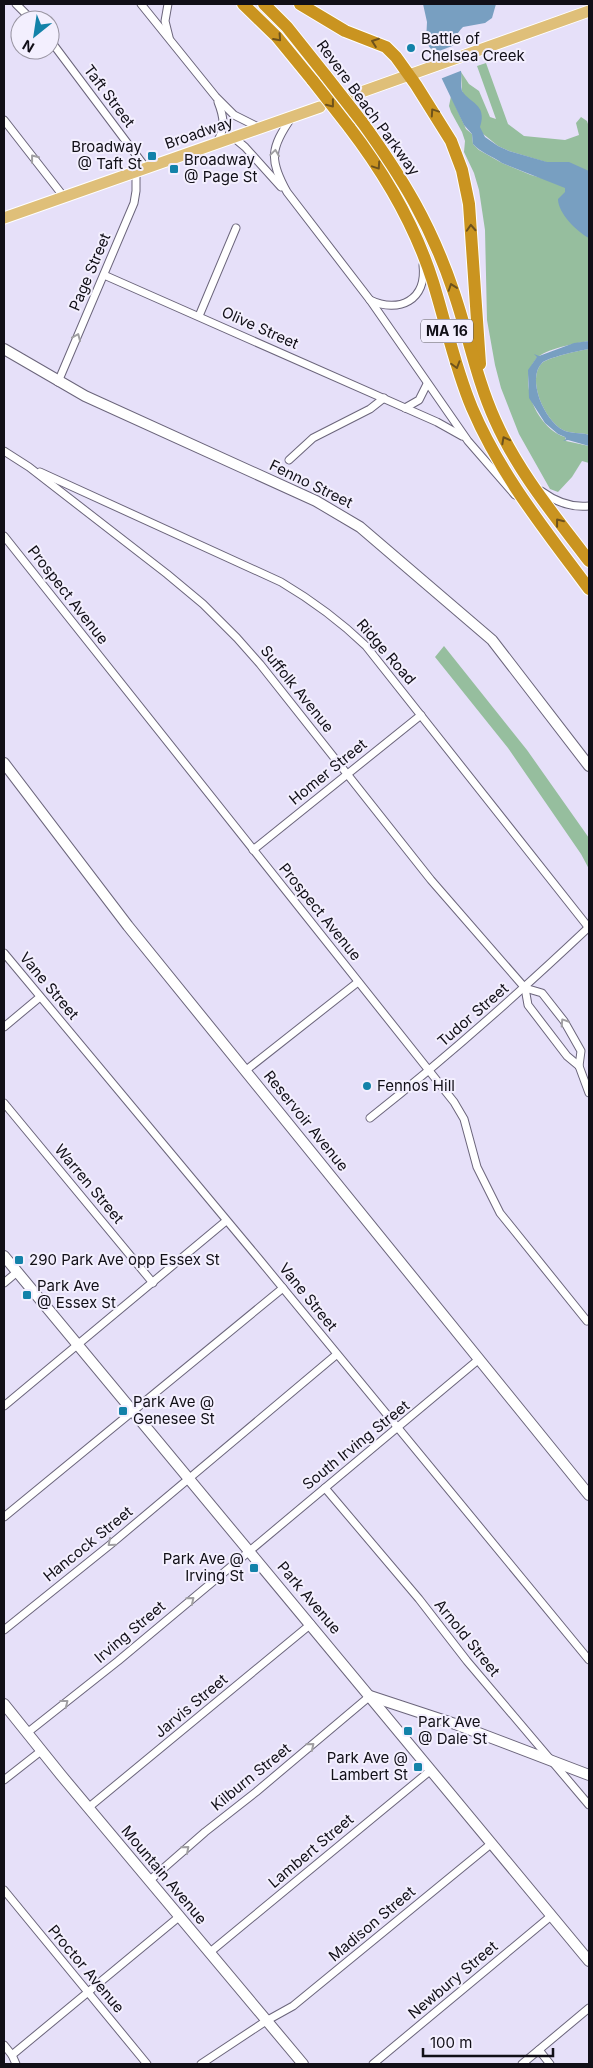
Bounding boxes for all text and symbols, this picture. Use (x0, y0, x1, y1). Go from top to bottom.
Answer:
north arrow (10, 10, 60, 60)
place label: Battle of Chelsea Creek (421, 29, 526, 65)
one-way arrow (272, 33, 281, 42)
street label: Revere Beach Parkway (313, 36, 424, 180)
text: N (19, 37, 37, 57)
one-way arrow (372, 38, 380, 48)
marker: Battle of Chelsea Creek (405, 42, 417, 54)
street label: Taft Street (80, 61, 139, 131)
one-way arrow (325, 98, 333, 107)
one-way arrow (431, 109, 440, 118)
street label: Broadway (162, 112, 236, 153)
place label: Broadway @ Taft St (71, 137, 143, 173)
one-way arrow (269, 149, 280, 157)
marker: Broadway @ Taft St (146, 150, 158, 162)
place label: Broadway @ Page St (184, 150, 257, 186)
one-way arrow (31, 154, 40, 164)
one-way arrow (371, 160, 380, 170)
marker: Broadway @ Page St (168, 163, 180, 175)
one-way arrow (466, 224, 477, 232)
street label: Page Street (65, 230, 114, 313)
one-way arrow (448, 283, 458, 292)
street label: Olive Street (219, 302, 302, 353)
road number: MA 16 (421, 320, 473, 342)
one-way arrow (71, 333, 82, 342)
one-way arrow (451, 360, 461, 368)
one-way arrow (501, 436, 511, 445)
street label: Fenno Street (266, 455, 356, 512)
one-way arrow (557, 519, 565, 528)
street label: Prospect Avenue (24, 541, 113, 648)
street label: Ridge Road (353, 615, 420, 688)
street label: Suffolk Avenue (257, 641, 338, 736)
street label: Homer Street (285, 735, 370, 809)
street label: Prospect Avenue (275, 859, 366, 964)
street label: Vane Street (16, 948, 83, 1023)
street label: Tudor Street (433, 979, 512, 1051)
one-way arrow (561, 1019, 570, 1028)
street label: Reservoir Avenue (260, 1067, 353, 1175)
place label: Fennos Hill (377, 1076, 455, 1095)
marker: Fennos Hill (361, 1080, 373, 1092)
street label: Warren Street (51, 1140, 128, 1227)
place label: 290 Park Ave opp Essex St (29, 1250, 220, 1269)
marker: 290 Park Ave opp Essex St (13, 1254, 25, 1266)
street label: Vane Street (275, 1259, 342, 1335)
place label: Park Ave @ Essex St (37, 1276, 116, 1312)
marker: Park Ave @ Essex St (21, 1289, 33, 1301)
place label: Park Ave @ Genesee St (133, 1392, 215, 1428)
street label: South Irving Street (298, 1396, 413, 1494)
marker: Park Ave @ Genesee St (117, 1405, 129, 1417)
street label: Hancock Street (39, 1502, 136, 1585)
one-way arrow (108, 1538, 117, 1546)
place label: Park Ave @ Irving St (163, 1549, 244, 1585)
street label: Park Avenue (273, 1557, 345, 1638)
marker: Park Ave @ Irving St (248, 1562, 260, 1574)
street label: Arnold Street (431, 1595, 504, 1680)
street label: Irving Street (90, 1596, 169, 1667)
one-way arrow (185, 1597, 194, 1605)
street label: Jarvis Street (150, 1670, 231, 1742)
one-way arrow (59, 1700, 69, 1709)
place label: Park Ave @ Dale St (418, 1712, 487, 1748)
marker: Park Ave @ Dale St (402, 1725, 414, 1737)
street label: Kilburn Street (207, 1739, 294, 1814)
one-way arrow (306, 1742, 315, 1751)
place label: Park Ave @ Lambert St (327, 1748, 408, 1784)
marker: Park Ave @ Lambert St (412, 1761, 424, 1773)
street label: Lambert Street (264, 1809, 357, 1892)
street label: Mountain Avenue (118, 1821, 211, 1928)
one-way arrow (180, 1845, 189, 1854)
street label: Madison Street (325, 1882, 419, 1965)
street label: Proctor Avenue (44, 1921, 129, 2016)
street label: Newbury Street (404, 1937, 501, 2023)
scale bar (423, 2026, 553, 2058)
text: 100 m (430, 2033, 472, 2052)

